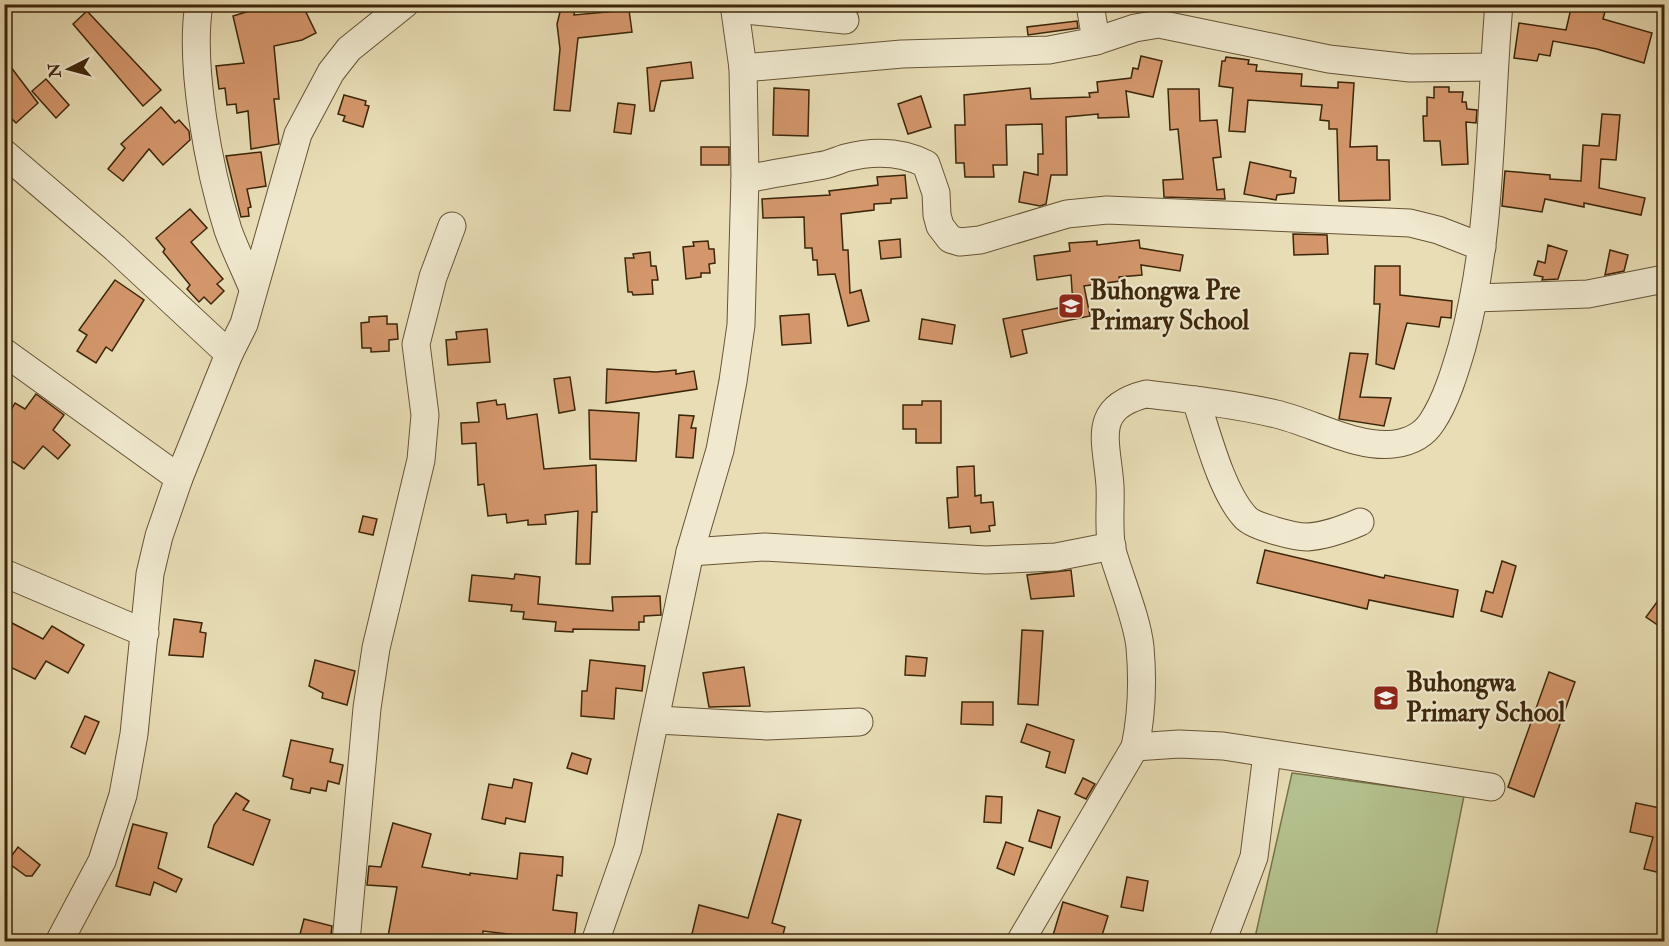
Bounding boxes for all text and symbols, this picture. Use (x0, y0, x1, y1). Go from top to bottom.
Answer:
north arrow (39, 39, 99, 99)
text: N (44, 62, 66, 80)
place label: Buhongwa Pre Primary School (1090, 275, 1250, 338)
school or university icon: Buhongwa Pre Primary School (1056, 291, 1086, 321)
place label: Buhongwa Primary School (1406, 667, 1566, 730)
school or university icon: Buhongwa Primary School (1371, 683, 1401, 713)

